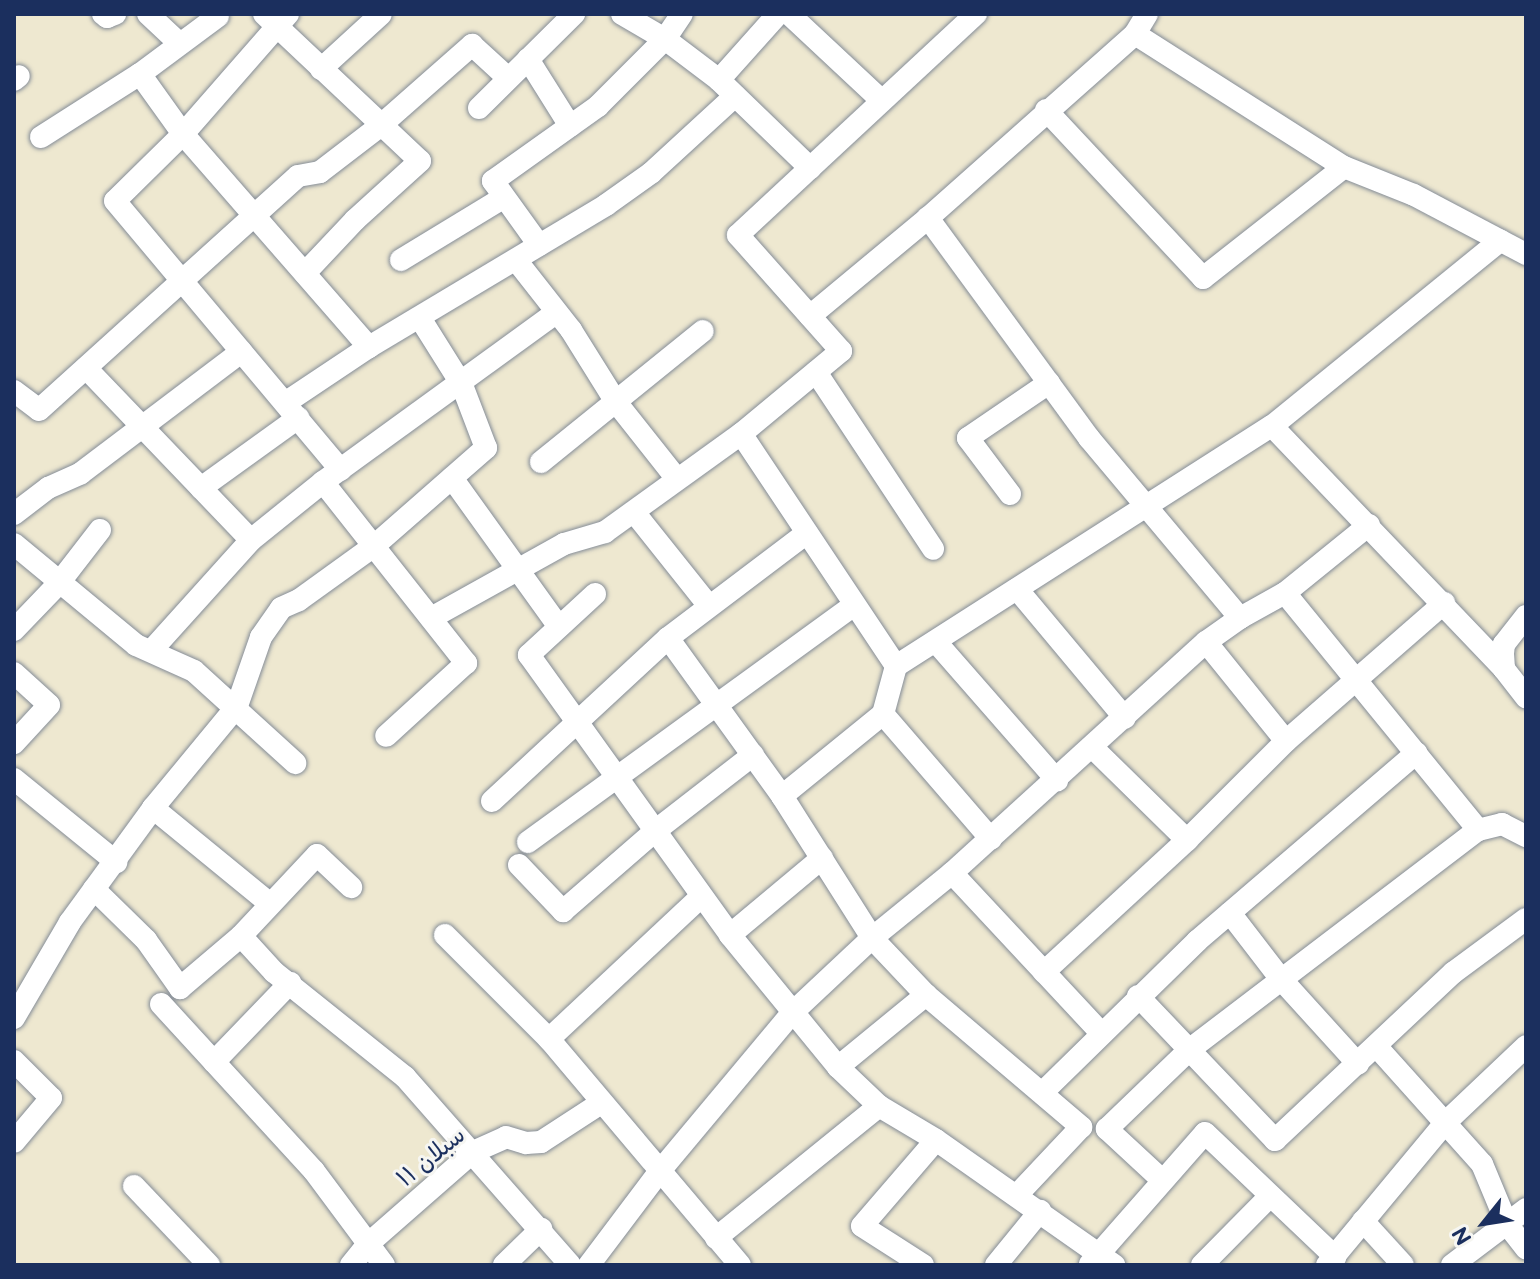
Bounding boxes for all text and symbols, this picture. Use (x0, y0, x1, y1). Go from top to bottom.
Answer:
street label: سبلان ۱۱ (391, 1121, 471, 1193)
north arrow (1444, 1183, 1524, 1263)
text: N (1447, 1221, 1479, 1249)

